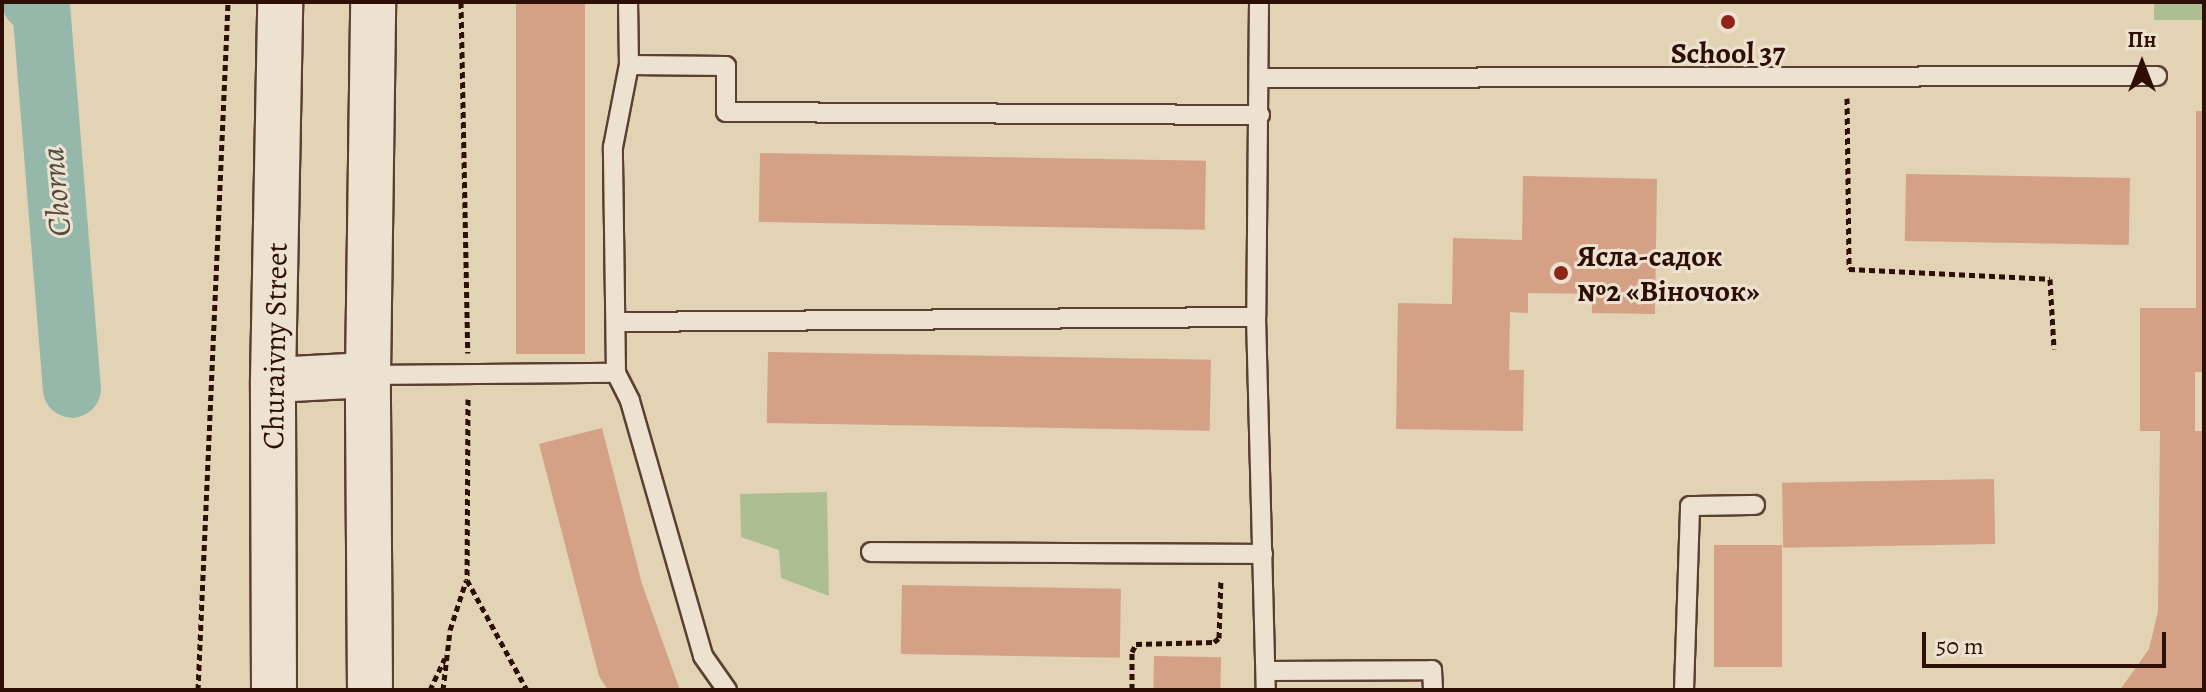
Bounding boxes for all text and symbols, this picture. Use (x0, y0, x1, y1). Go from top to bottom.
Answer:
marker: School 37 (1719, 13, 1737, 31)
north arrow (2102, 24, 2182, 104)
text: Пн (2128, 25, 2156, 55)
place label: School 37 (1671, 35, 1785, 71)
water label: Chorna (33, 146, 79, 238)
place label: Ясла-садок №2 «Віночок» (1577, 238, 1760, 308)
street label: Churaivny Street (255, 242, 295, 450)
marker: Ясла-садок №2 «Віночок» (1552, 264, 1570, 282)
scale bar (1926, 616, 2170, 666)
text: 50 m (1936, 630, 1984, 662)

